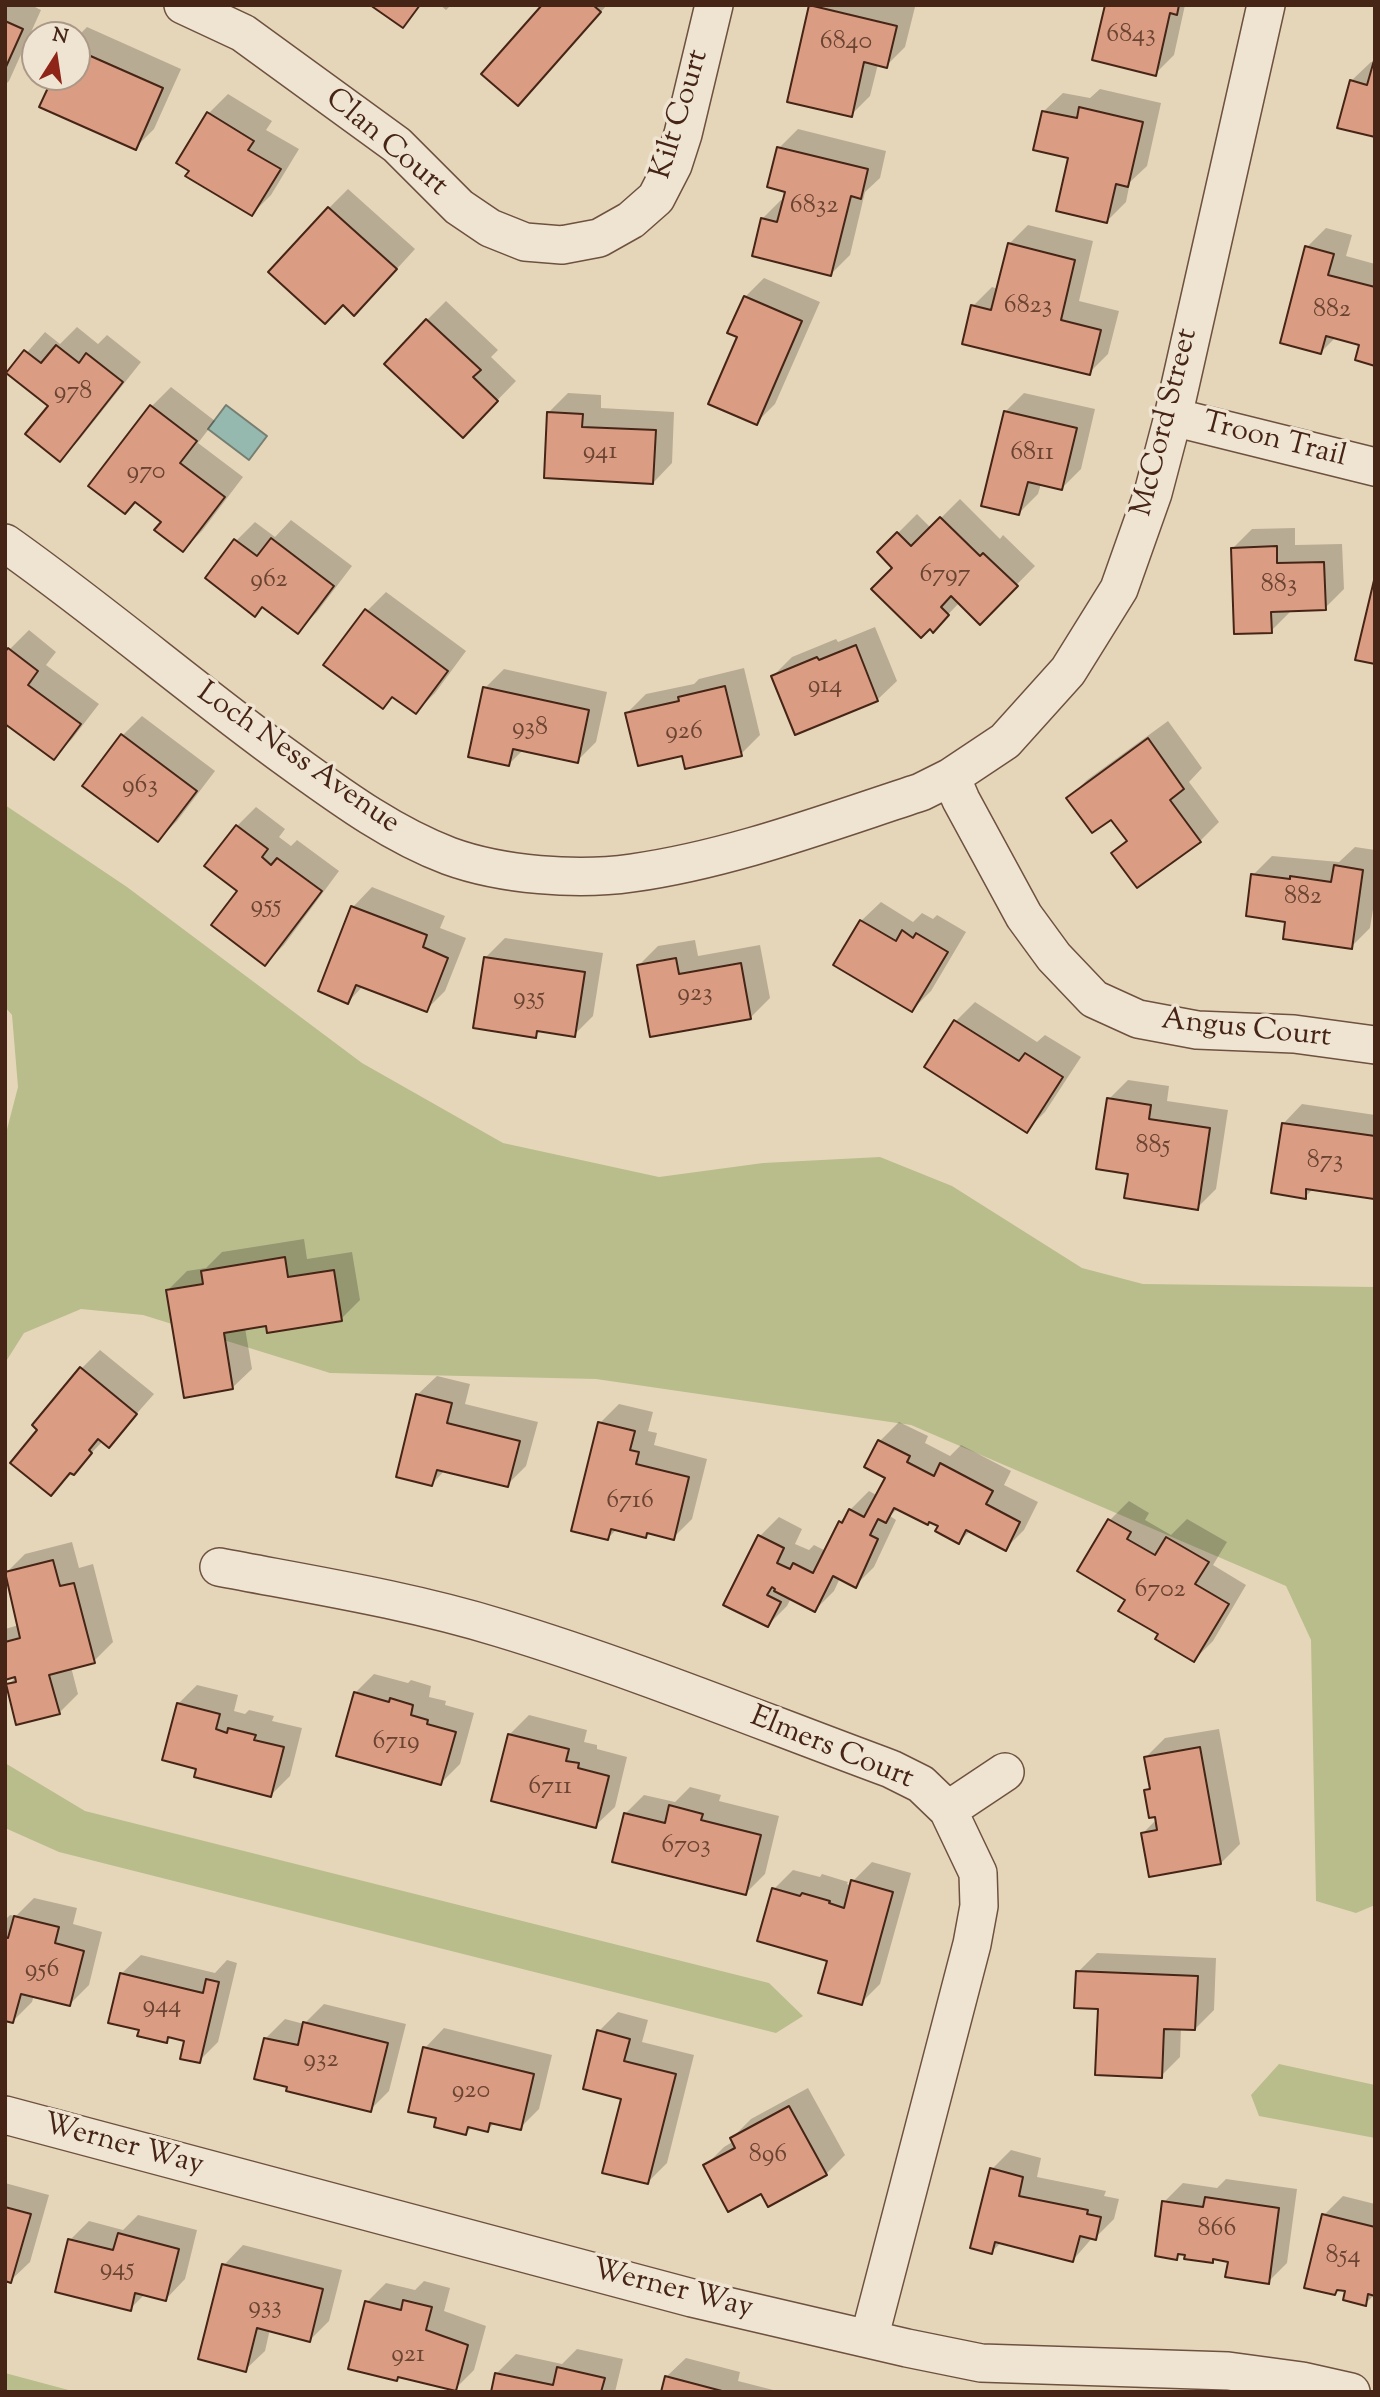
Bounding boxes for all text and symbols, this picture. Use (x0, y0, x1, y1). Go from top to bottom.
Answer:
north arrow (21, 21, 91, 91)
house number: 6843 (1106, 21, 1156, 53)
text: N (50, 22, 70, 52)
house number: 6840 (820, 28, 872, 60)
street label: Kilt Court (645, 46, 719, 184)
street label: Clan Court (316, 82, 454, 206)
house number: 6832 (790, 192, 838, 224)
house number: 6823 (1004, 292, 1052, 324)
house number: 882 (1313, 296, 1351, 328)
street label: McCord Street (1126, 325, 1208, 521)
house number: 978 (54, 378, 92, 410)
street label: Troon Trail (1198, 407, 1350, 477)
house number: 941 (583, 438, 617, 470)
house number: 6811 (1010, 439, 1054, 471)
house number: 970 (127, 458, 165, 490)
house number: 6797 (919, 561, 971, 593)
house number: 962 (250, 566, 288, 598)
house number: 883 (1261, 571, 1297, 603)
house number: 914 (808, 672, 842, 704)
street label: Loch Ness Avenue (189, 677, 405, 843)
house number: 938 (512, 714, 548, 746)
house number: 926 (665, 718, 703, 750)
house number: 963 (122, 772, 158, 804)
house number: 882 (1284, 883, 1322, 915)
house number: 955 (251, 892, 281, 924)
house number: 923 (677, 980, 713, 1012)
house number: 935 (513, 984, 545, 1016)
street label: Angus Court (1159, 1004, 1333, 1058)
house number: 885 (1136, 1132, 1170, 1164)
house number: 873 (1307, 1147, 1343, 1179)
house number: 6716 (606, 1487, 654, 1519)
house number: 6702 (1134, 1576, 1186, 1608)
street label: Elmers Court (744, 1701, 918, 1799)
house number: 6719 (372, 1728, 420, 1760)
house number: 6711 (528, 1773, 572, 1805)
house number: 6703 (661, 1832, 711, 1864)
house number: 956 (25, 1956, 59, 1988)
house number: 944 (143, 1992, 181, 2024)
house number: 932 (303, 2046, 339, 2078)
house number: 920 (452, 2077, 490, 2109)
street label: Werner Way (39, 2108, 207, 2186)
house number: 896 (749, 2141, 787, 2173)
house number: 866 (1198, 2215, 1236, 2247)
house number: 854 (1326, 2242, 1360, 2274)
street label: Werner Way (588, 2254, 756, 2328)
house number: 945 (100, 2255, 134, 2287)
house number: 933 (248, 2293, 282, 2325)
house number: 921 (391, 2341, 425, 2373)

